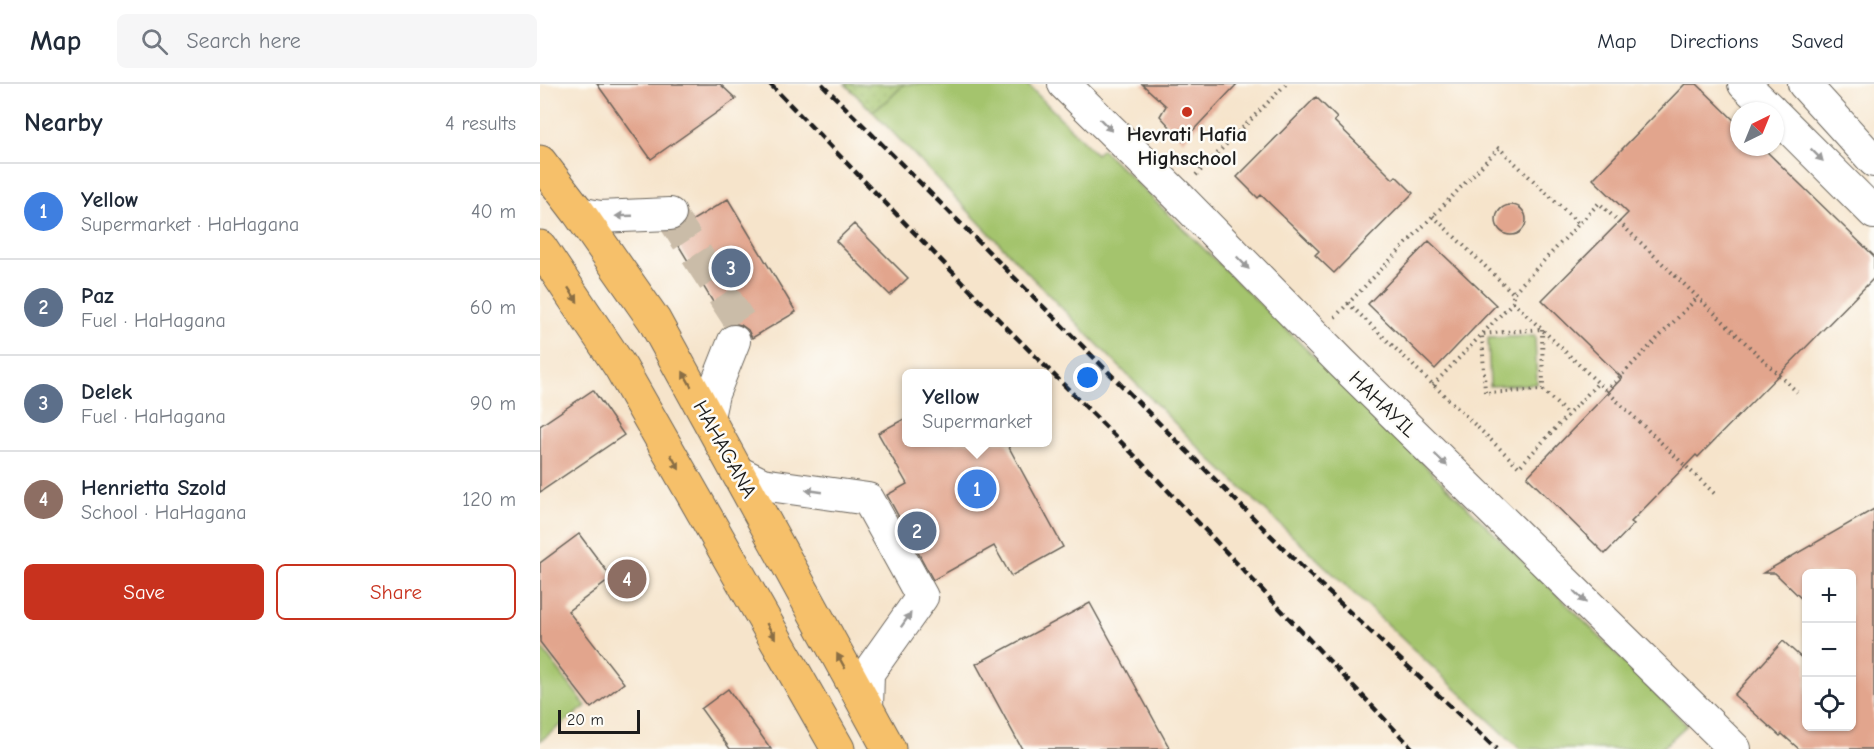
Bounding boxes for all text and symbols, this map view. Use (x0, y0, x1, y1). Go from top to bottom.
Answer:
search box (117, 14, 537, 68)
text: Map (30, 25, 81, 57)
icon: search (138, 25, 171, 58)
text: Search here (186, 28, 301, 54)
text: Map (1597, 29, 1637, 53)
text: Directions (1670, 29, 1759, 53)
text: Saved (1792, 29, 1844, 53)
north arrow (1730, 102, 1784, 156)
marker: Hevrati Hafia Highschool (1180, 105, 1194, 119)
text: Nearby (24, 108, 103, 138)
text: 4 results (445, 112, 516, 135)
one-way arrow (1098, 118, 1113, 132)
place label: Hevrati Hafia Highschool (1127, 122, 1247, 170)
one-way arrow (1809, 148, 1824, 162)
text: Yellow (81, 187, 139, 213)
text: 1 (40, 200, 47, 223)
text: 40 m (471, 200, 516, 223)
one-way arrow (615, 211, 634, 221)
text: Supermarket · HaHagana (81, 213, 299, 236)
pin: 3 (712, 246, 750, 291)
one-way arrow (1236, 256, 1250, 270)
text: Paz (81, 283, 114, 309)
one-way arrow (568, 287, 579, 303)
text: 2 (39, 296, 48, 319)
text: 60 m (470, 296, 516, 319)
text: Fuel · HaHagana (81, 309, 226, 332)
your location (1073, 363, 1102, 392)
street label: HAHAYIL (1344, 366, 1422, 442)
popup (902, 369, 1052, 447)
one-way arrow (682, 370, 692, 387)
text: Delek (81, 379, 132, 405)
text: Yellow (922, 384, 980, 410)
text: 3 (39, 392, 48, 415)
text: 90 m (470, 392, 516, 415)
street label: HAHAGANA (688, 396, 762, 502)
text: Fuel · HaHagana (81, 405, 226, 428)
text: Supermarket (922, 410, 1032, 433)
one-way arrow (669, 453, 679, 470)
one-way arrow (1433, 453, 1447, 467)
pin: 1 (958, 466, 996, 512)
text: Henrietta Szold (81, 475, 227, 501)
one-way arrow (804, 487, 823, 496)
text: 4 (39, 488, 48, 511)
text: 120 m (462, 488, 516, 511)
text: School · HaHagana (81, 501, 247, 524)
pin: 2 (898, 508, 937, 554)
pin: 4 (608, 556, 646, 602)
button: Save (24, 564, 264, 620)
button: Share (276, 564, 516, 620)
map controls (1802, 569, 1856, 731)
button: + (1802, 569, 1856, 623)
one-way arrow (1572, 590, 1587, 604)
one-way arrow (899, 612, 911, 627)
one-way arrow (766, 623, 776, 640)
button: − (1802, 623, 1856, 677)
one-way arrow (836, 652, 846, 669)
button: locate (1802, 677, 1856, 731)
scale bar (558, 707, 640, 734)
text: 20 m (567, 711, 604, 729)

